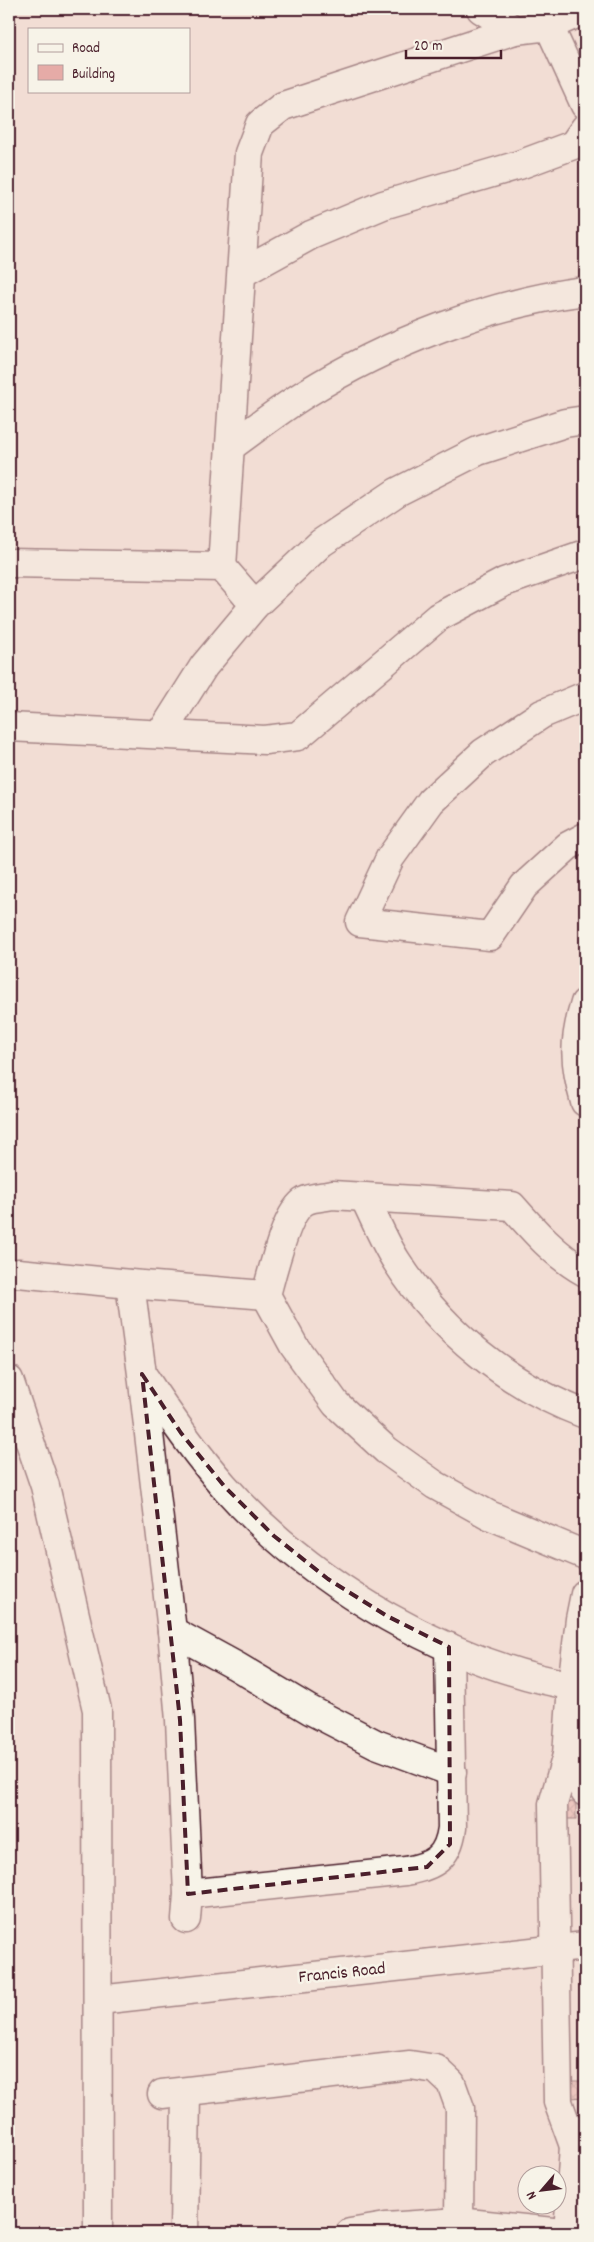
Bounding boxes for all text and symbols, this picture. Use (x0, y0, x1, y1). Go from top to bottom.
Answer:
legend (28, 28, 190, 92)
scale bar (406, 28, 502, 60)
text: 20 m (414, 36, 442, 58)
text: Road (72, 38, 100, 60)
text: Building (72, 64, 115, 86)
street label: Francis Road (297, 1957, 387, 1991)
north arrow (516, 2164, 566, 2214)
text: N (522, 2187, 543, 2203)

